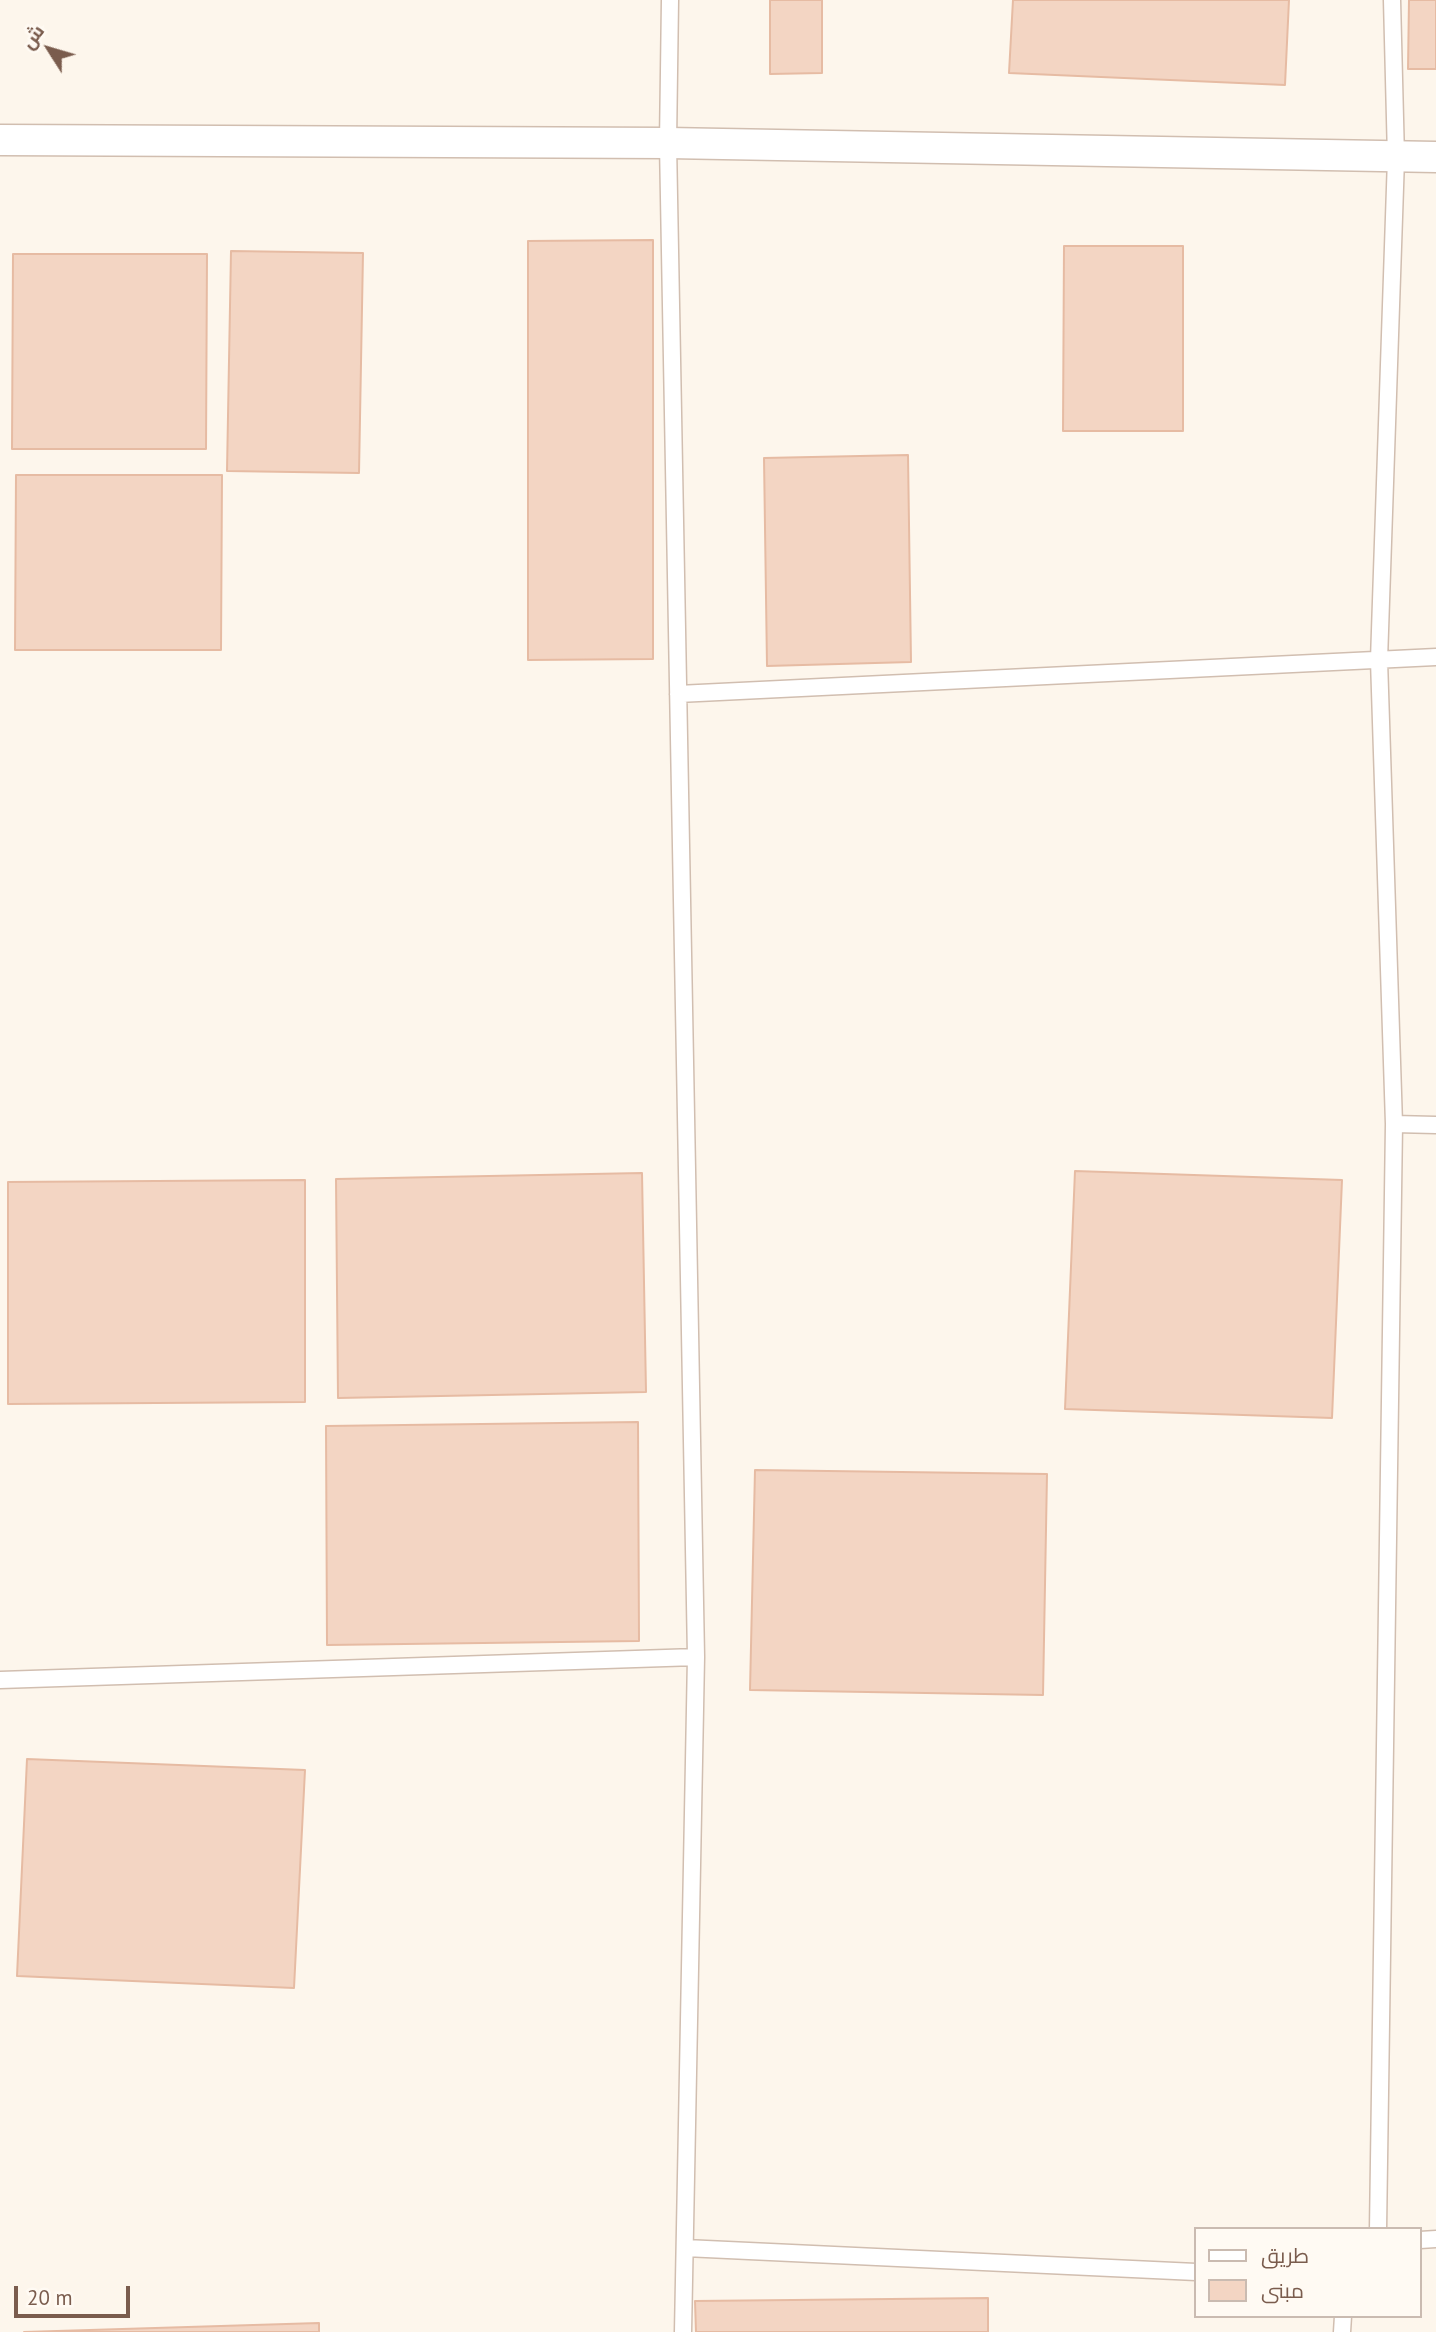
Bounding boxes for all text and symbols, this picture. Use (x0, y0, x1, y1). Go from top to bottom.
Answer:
north arrow (14, 14, 84, 84)
text: ش (15, 19, 49, 53)
legend (1194, 2227, 1422, 2318)
text: طريق (1261, 2242, 1309, 2269)
scale bar (18, 2272, 133, 2316)
text: مبنى (1261, 2277, 1304, 2304)
text: 20 m (27, 2284, 73, 2311)

